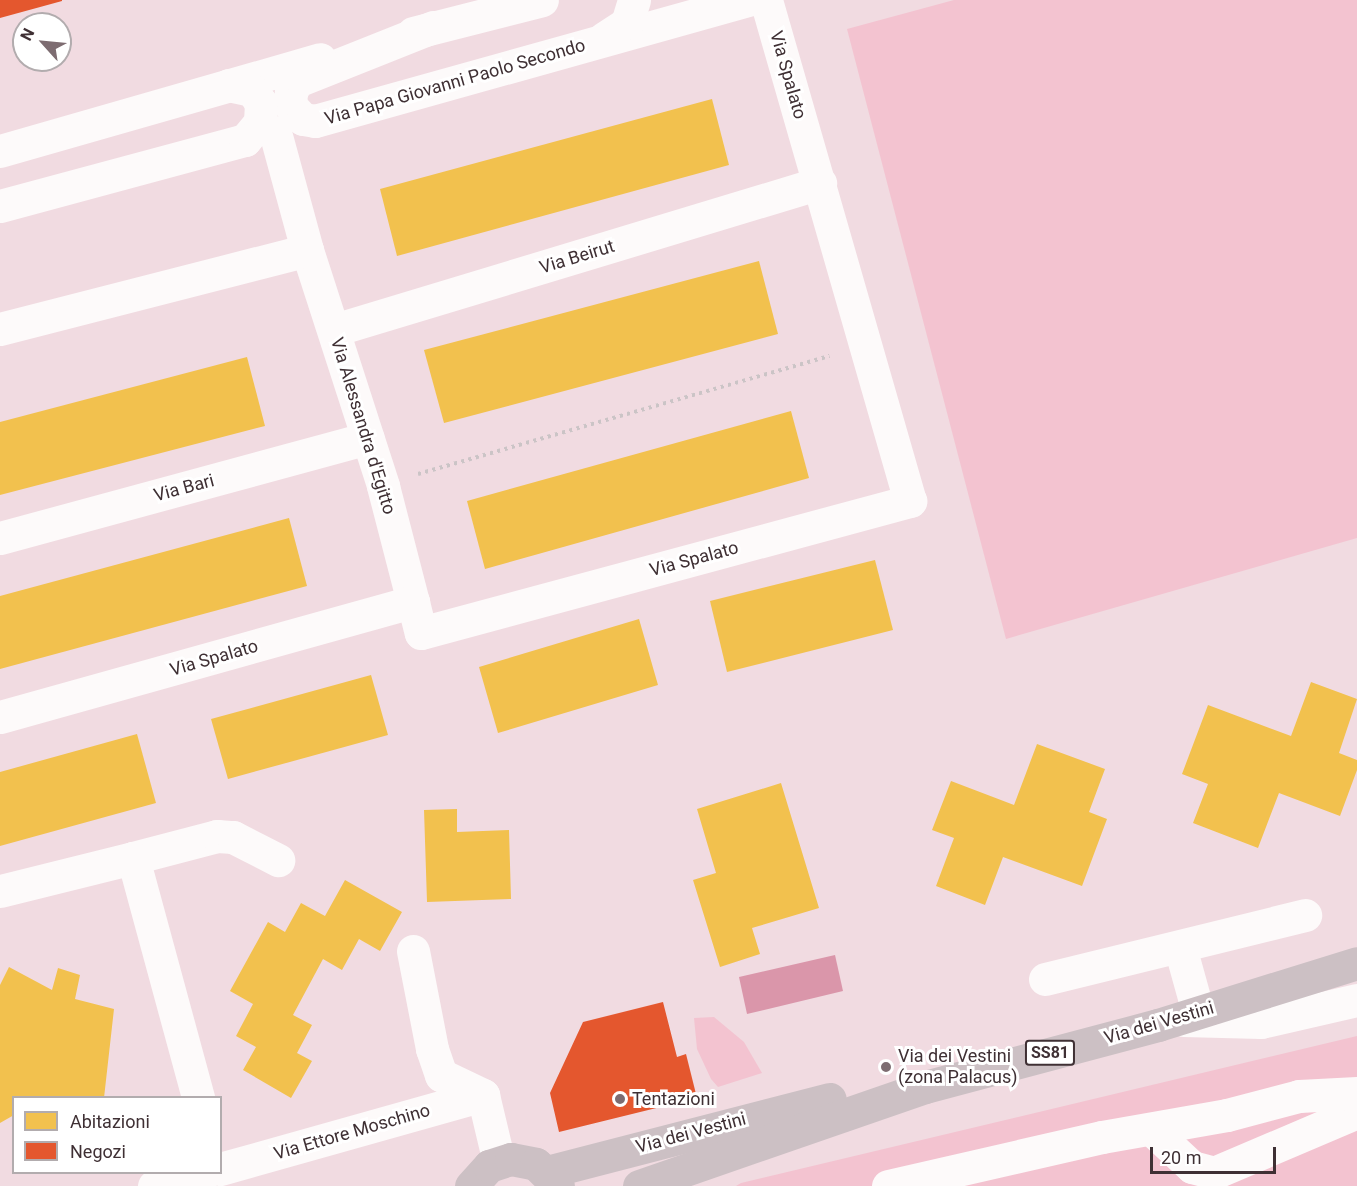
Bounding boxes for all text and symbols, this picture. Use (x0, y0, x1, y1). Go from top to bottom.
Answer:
north arrow (12, 12, 72, 72)
text: N (16, 25, 38, 44)
street label: Via Spalato (765, 28, 811, 122)
street label: Via Papa Giovanni Paolo Secondo (322, 34, 588, 130)
street label: Via Beirut (537, 235, 617, 279)
street label: Via Alessandra d'Egitto (326, 335, 400, 517)
street label: Via Bari (151, 470, 217, 506)
street label: Via Spalato (647, 537, 741, 581)
street label: Via Spalato (167, 635, 261, 681)
street label: Via dei Vestini (1102, 997, 1216, 1049)
road number: SS81 (1024, 1040, 1076, 1066)
place label: Via dei Vestini (zona Palacus) (898, 1046, 1018, 1088)
marker: Via dei Vestini (zona Palacus) (879, 1060, 893, 1074)
place label: Tentazioni (632, 1088, 715, 1110)
marker: Tentazioni (613, 1092, 627, 1106)
legend (12, 1096, 222, 1174)
street label: Via Ettore Moschino (271, 1099, 433, 1165)
street label: Via dei Vestini (634, 1108, 748, 1158)
text: Abitazioni (70, 1111, 150, 1132)
scale bar (1153, 1135, 1279, 1173)
text: Negozi (70, 1141, 126, 1162)
text: 20 m (1161, 1147, 1201, 1168)

